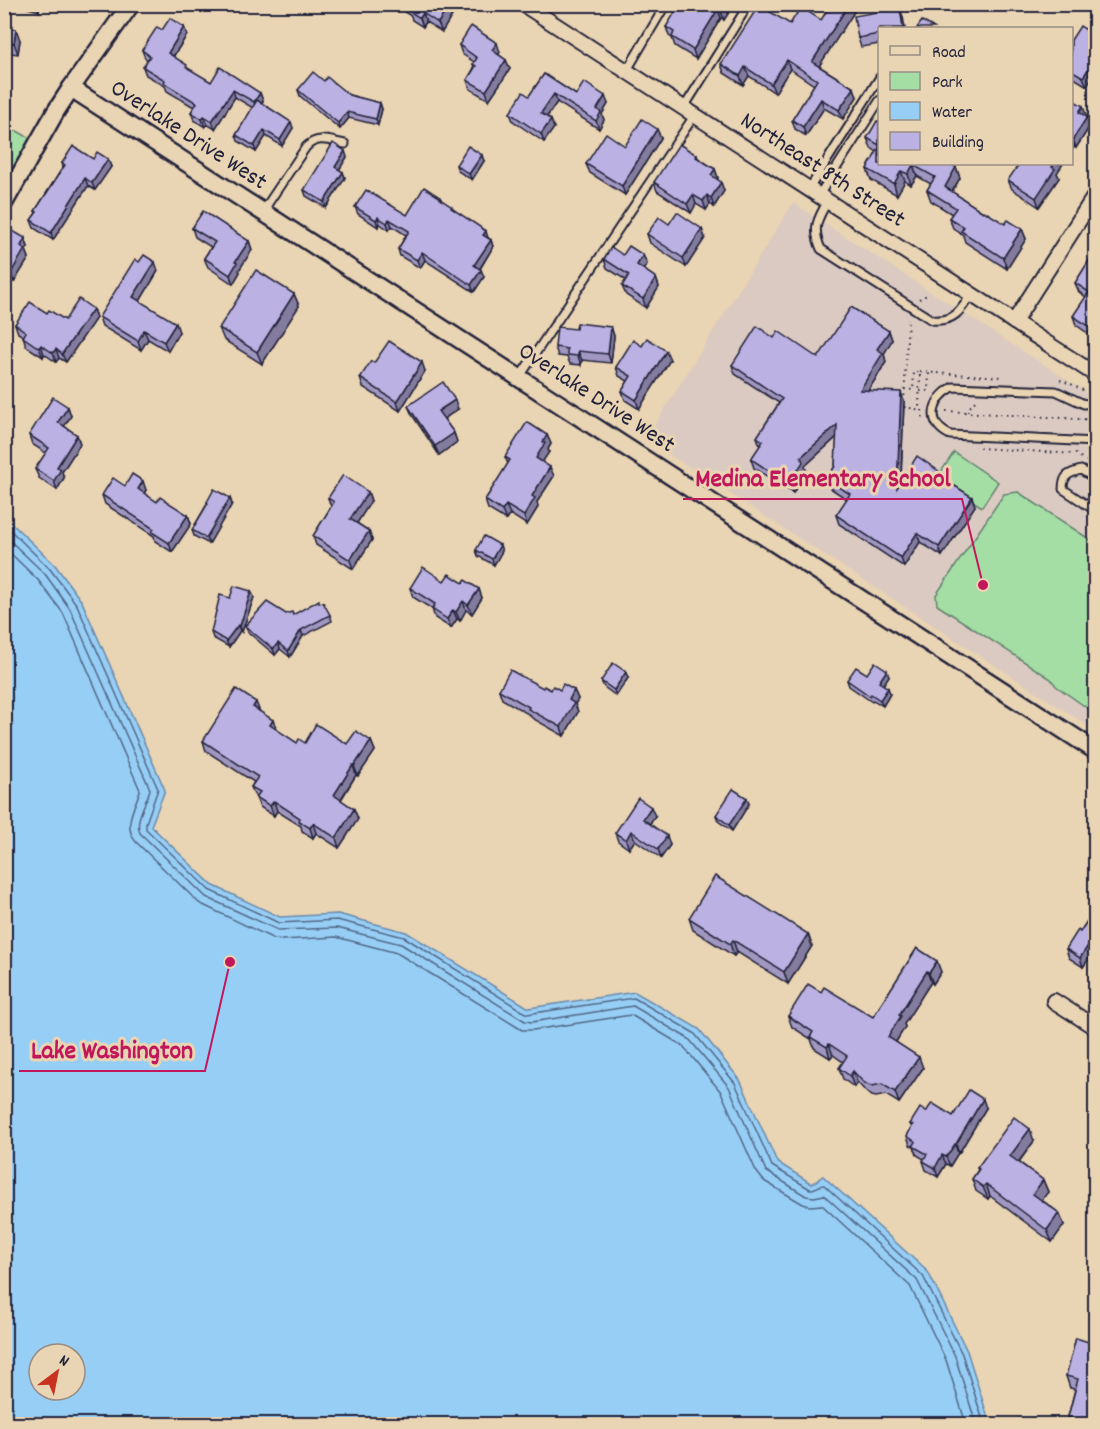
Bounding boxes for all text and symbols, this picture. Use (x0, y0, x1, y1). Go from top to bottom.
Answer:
legend (878, 27, 1073, 165)
text: Road (932, 41, 966, 66)
text: Park (932, 71, 963, 96)
street label: Overlake Drive West (103, 72, 273, 200)
text: Water (932, 101, 972, 126)
street label: Northeast 8th Street (733, 105, 911, 237)
text: Building (932, 131, 984, 156)
street label: Overlake Drive West (511, 335, 681, 463)
callout: Medina Elementary School (683, 455, 962, 499)
text: Medina Elementary School (695, 462, 952, 499)
callout: Lake Washington (19, 1027, 205, 1071)
text: Lake Washington (31, 1034, 193, 1071)
north arrow (27, 1342, 87, 1402)
text: N (54, 1350, 73, 1373)

